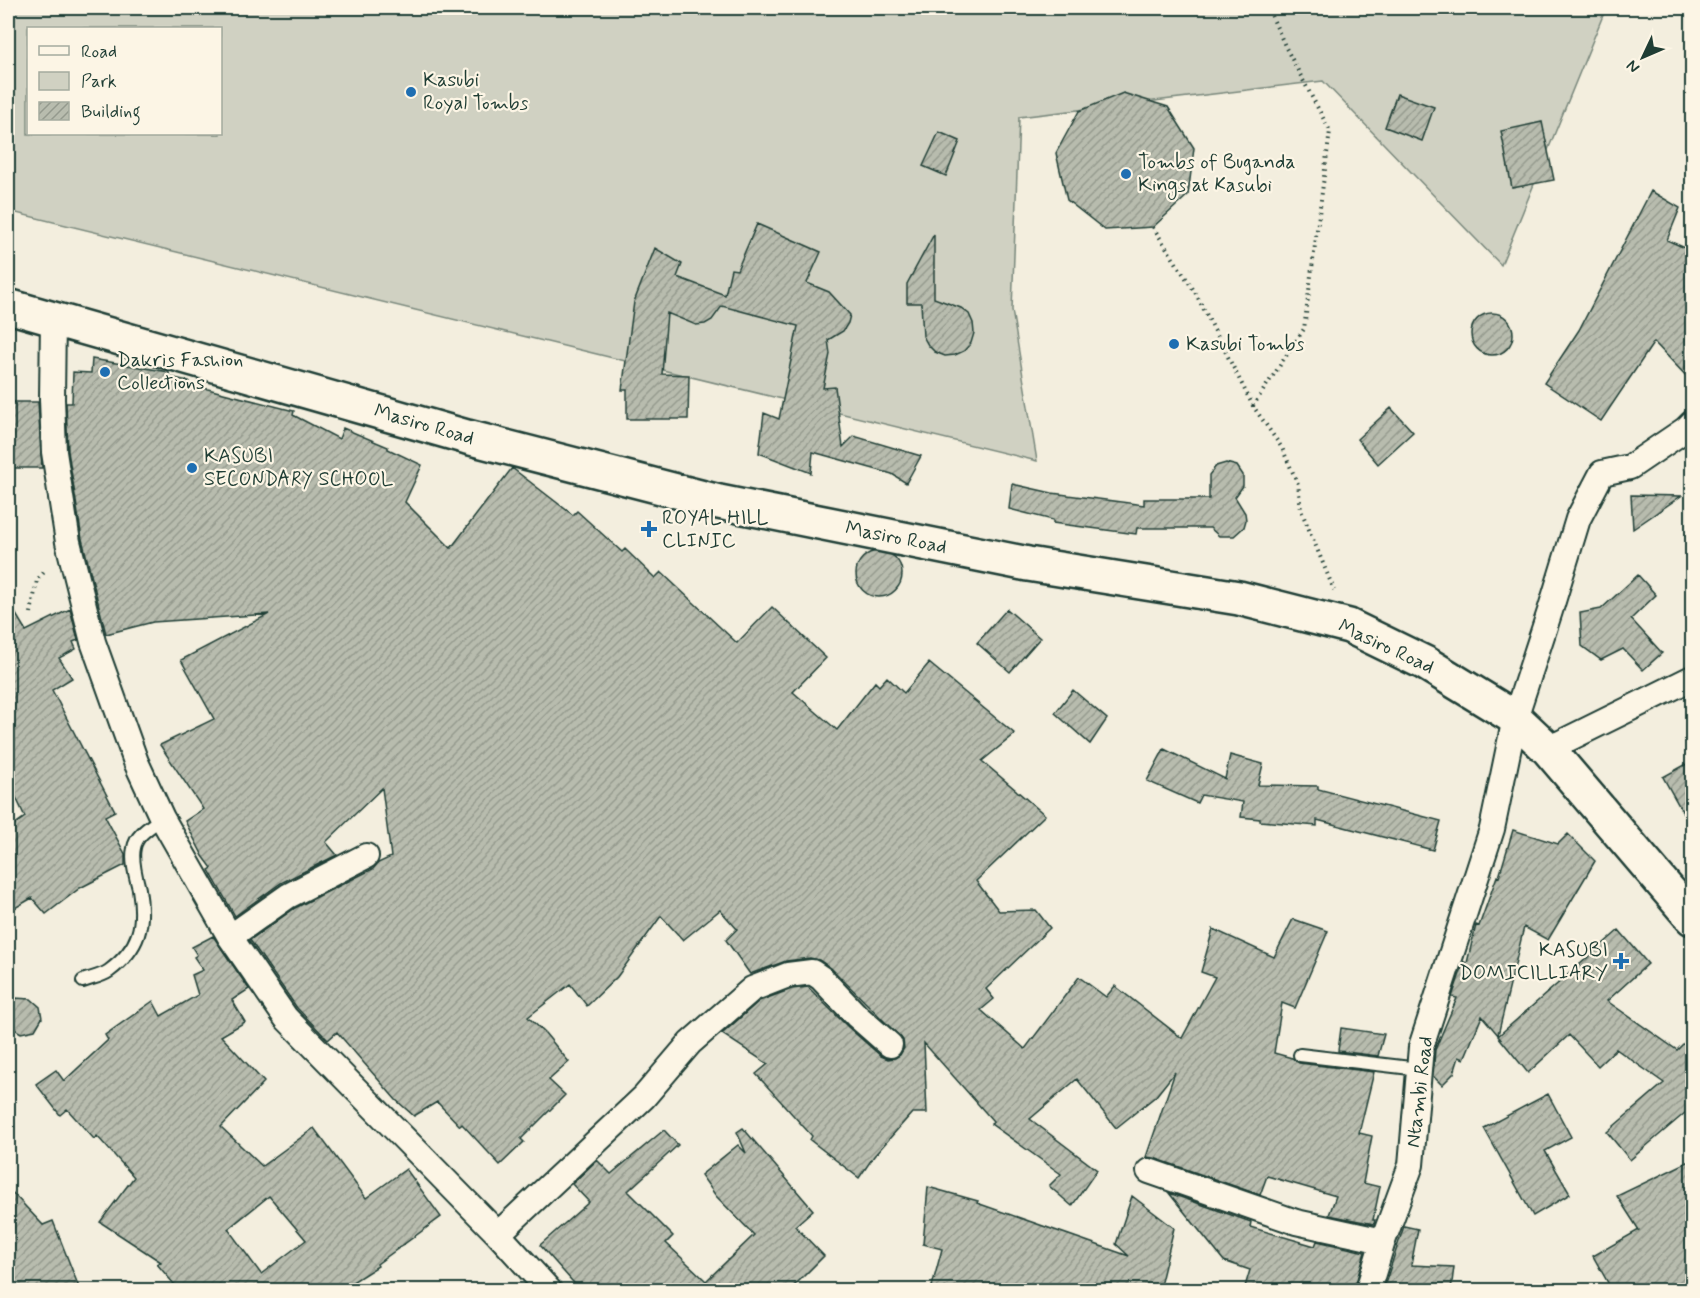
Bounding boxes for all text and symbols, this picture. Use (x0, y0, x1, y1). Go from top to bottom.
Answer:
legend (27, 27, 222, 135)
north arrow (1613, 27, 1673, 87)
text: Road (81, 40, 117, 64)
text: N (1622, 55, 1645, 78)
place label: Kasubi Royal Tombs (423, 67, 529, 117)
text: Park (81, 70, 117, 94)
marker: Kasubi Royal Tombs (404, 85, 418, 99)
text: Building (81, 100, 141, 126)
place label: Tombs of Buganda Kings at Kasubi (1138, 149, 1296, 200)
marker: Tombs of Buganda Kings at Kasubi (1119, 167, 1133, 181)
place label: Kasubi Tombs (1186, 331, 1304, 358)
marker: Kasubi Tombs (1167, 337, 1181, 351)
place label: Dakris Fashion Collections (117, 347, 243, 397)
marker: Dakris Fashion Collections (98, 365, 112, 379)
street label: Masiro Road (371, 398, 477, 452)
place label: KASUBI SECONDARY SCHOOL (204, 443, 394, 493)
marker: KASUBI SECONDARY SCHOOL (185, 461, 199, 475)
place label: ROYAL HILL CLINIC (662, 505, 769, 555)
street label: Masiro Road (843, 515, 949, 561)
marker: ROYAL HILL CLINIC (640, 520, 658, 538)
street label: Masiro Road (1334, 613, 1438, 681)
place label: KASUBI DOMICILLIARY (1459, 937, 1608, 987)
marker: KASUBI DOMICILLIARY (1612, 952, 1630, 970)
street label: Ntambi Road (1400, 1035, 1440, 1149)

